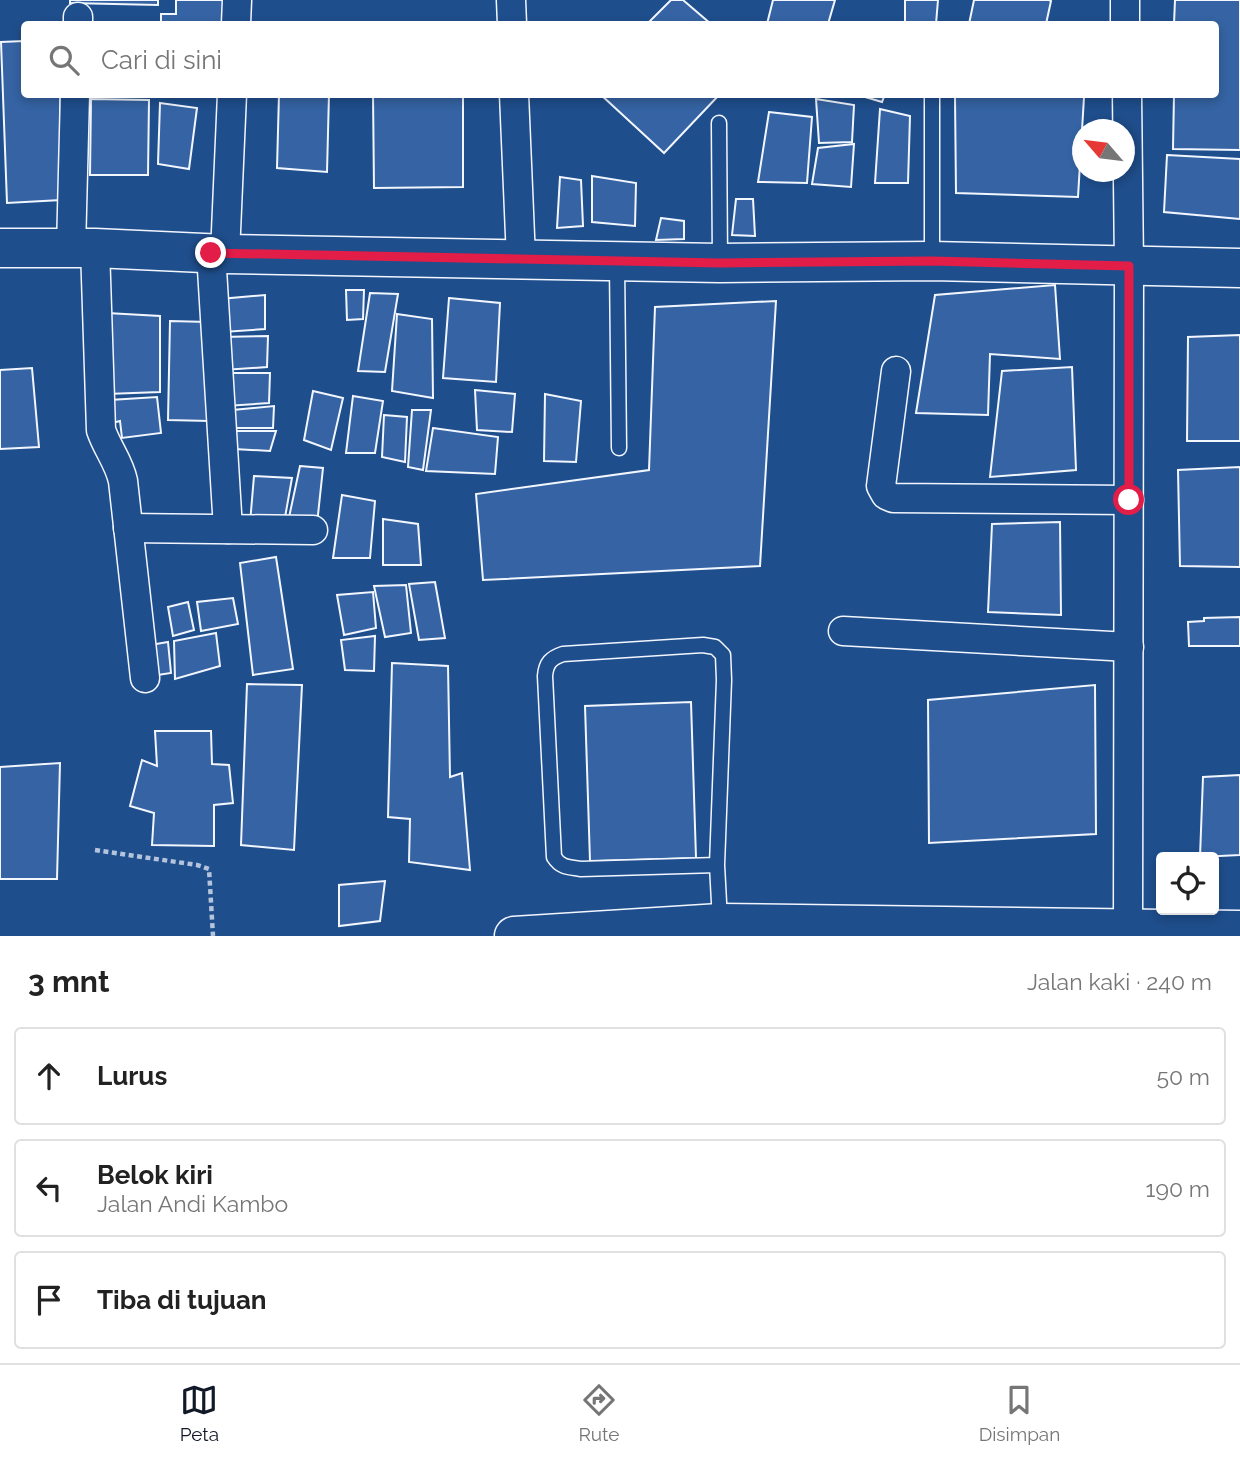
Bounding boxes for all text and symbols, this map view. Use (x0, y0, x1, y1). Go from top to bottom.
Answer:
search box (21, 21, 1219, 98)
icon: search (45, 41, 83, 79)
text: Cari di sini (101, 45, 222, 75)
north arrow (1072, 119, 1135, 182)
route end (195, 237, 226, 268)
route start (1113, 484, 1144, 515)
map controls (1156, 852, 1219, 915)
button: locate (1156, 852, 1219, 915)
text: 3 mnt (28, 964, 109, 999)
text: Jalan kaki · 240 m (1027, 968, 1212, 995)
icon: ahead (30, 1057, 68, 1095)
text: Lurus (97, 1061, 167, 1091)
text: 50 m (1156, 1063, 1210, 1090)
text: Belok kiri (97, 1160, 213, 1190)
icon: left (30, 1169, 68, 1207)
text: 190 m (1146, 1175, 1210, 1202)
text: Jalan Andi Kambo (97, 1190, 288, 1217)
icon: arrive (30, 1281, 68, 1319)
text: Tiba di tujuan (97, 1285, 267, 1315)
tab: Peta (180, 1381, 219, 1445)
tab: Rute (578, 1381, 619, 1445)
tab: Disimpan (979, 1381, 1060, 1445)

